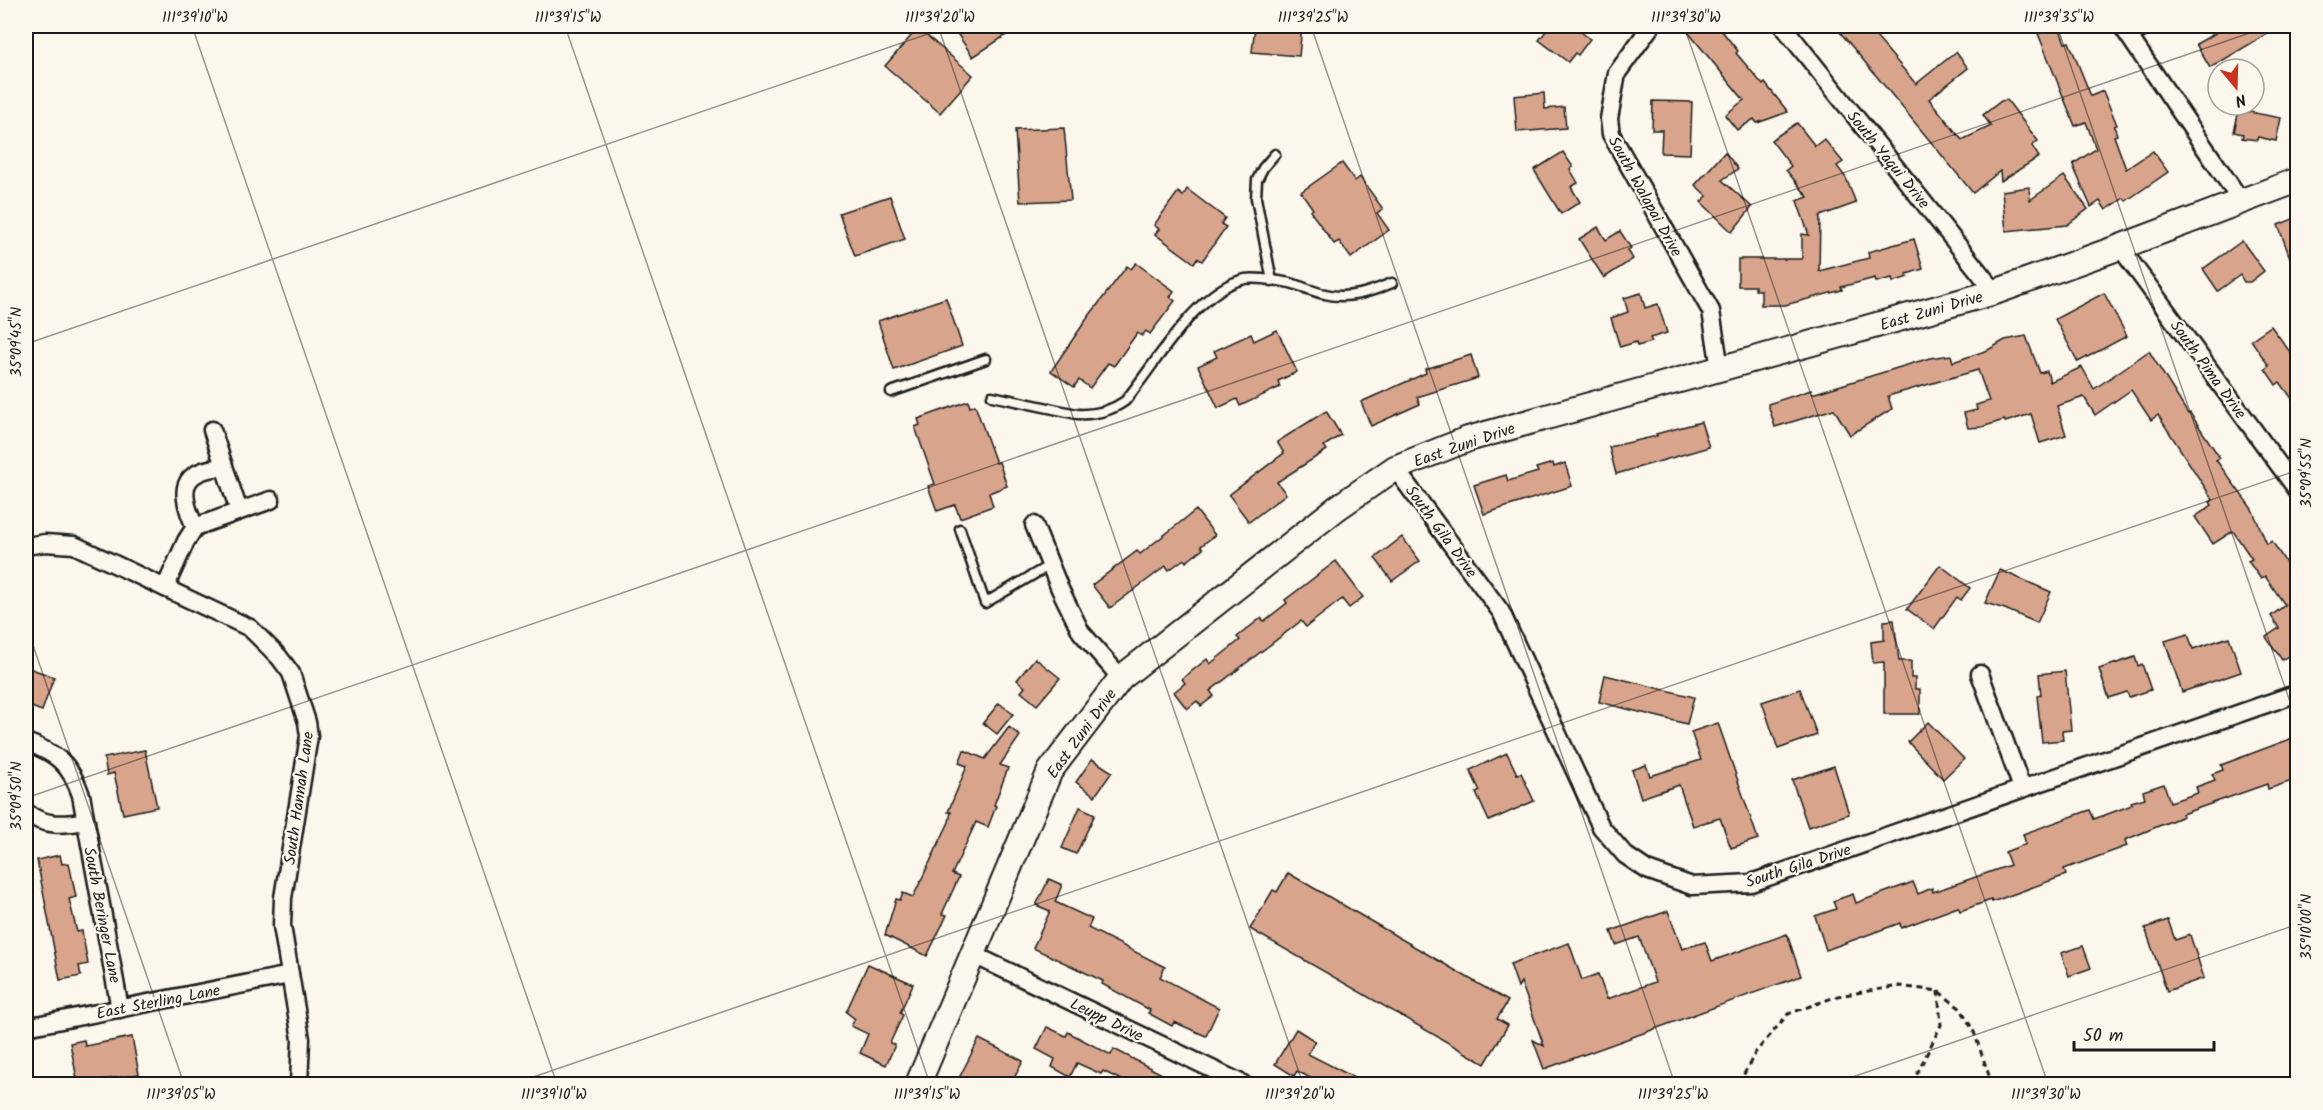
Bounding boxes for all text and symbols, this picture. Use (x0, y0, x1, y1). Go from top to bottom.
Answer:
text: 111°39'10"W (162, 6, 228, 30)
text: 111°39'15"W (535, 6, 602, 30)
text: 111°39'20"W (905, 6, 975, 30)
text: 111°39'25"W (1278, 6, 1349, 30)
text: 111°39'30"W (1651, 6, 1721, 30)
text: 111°39'35"W (2024, 6, 2095, 30)
north arrow (2206, 57, 2266, 117)
text: N (2232, 86, 2249, 113)
street label: South Yaqui Drive (1840, 105, 1935, 215)
street label: South Walapai Drive (1601, 132, 1688, 262)
street label: East Zuni Drive (1877, 285, 1986, 338)
text: 35°09'45"N (5, 307, 29, 377)
street label: South Pima Drive (2163, 315, 2252, 425)
street label: East Zuni Drive (1410, 416, 1519, 475)
text: 35°09'55"N (2295, 438, 2319, 508)
street label: South Gila Drive (1399, 480, 1483, 583)
street label: East Zuni Drive (1041, 684, 1123, 784)
street label: South Hannah Lane (278, 730, 321, 866)
text: 35°09'50"N (5, 761, 29, 831)
street label: South Gila Drive (1743, 838, 1854, 895)
street label: South Beringer Lane (76, 845, 127, 985)
text: 35°10'00"N (2295, 894, 2319, 960)
street label: East Sterling Lane (94, 978, 222, 1027)
street label: Leupp Drive (1065, 992, 1147, 1049)
scale bar (2074, 1014, 2214, 1052)
text: 50 m (2083, 1022, 2123, 1051)
text: 111°39'05"W (146, 1083, 216, 1107)
text: 111°39'10"W (521, 1083, 587, 1107)
text: 111°39'15"W (894, 1083, 961, 1107)
text: 111°39'20"W (1265, 1083, 1335, 1107)
text: 111°39'25"W (1638, 1083, 1709, 1107)
text: 111°39'30"W (2011, 1083, 2081, 1107)

